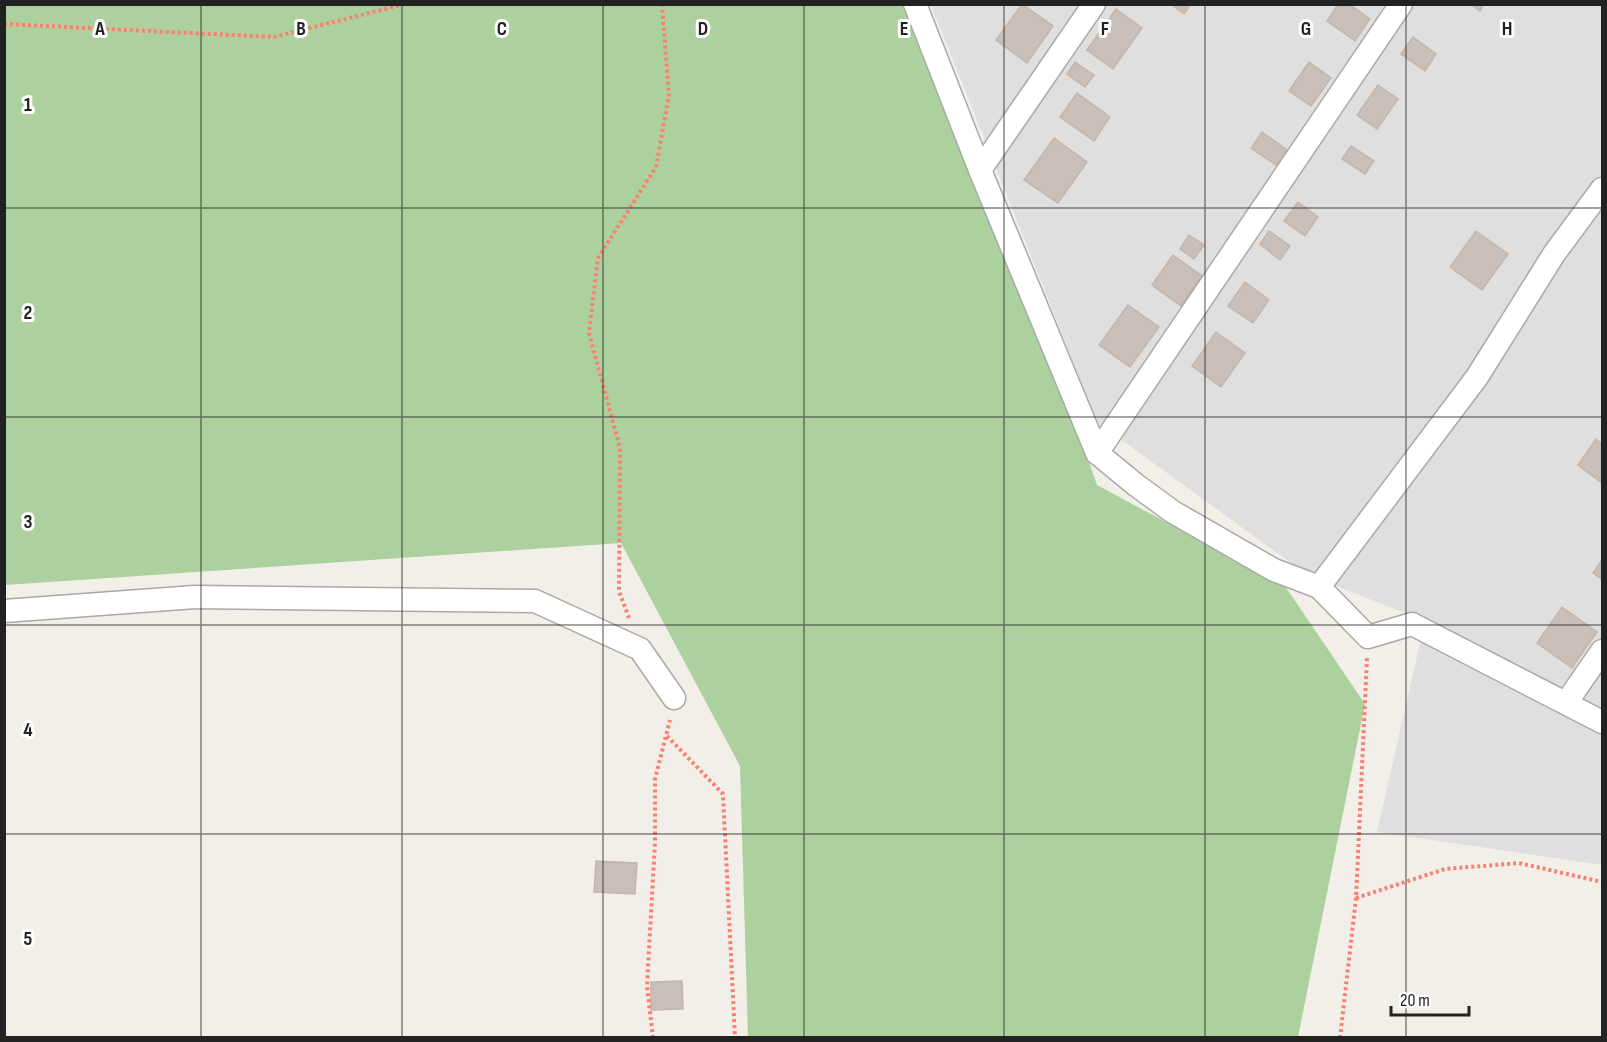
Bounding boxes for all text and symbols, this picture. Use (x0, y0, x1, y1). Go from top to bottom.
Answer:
text: A (94, 17, 105, 41)
text: B (296, 17, 306, 41)
text: C (497, 17, 507, 41)
text: D (698, 17, 708, 41)
text: E (900, 17, 908, 41)
text: F (1101, 17, 1109, 41)
text: G (1301, 17, 1311, 41)
text: H (1502, 17, 1512, 41)
text: 1 (24, 93, 32, 117)
text: 2 (24, 301, 32, 325)
text: 3 (24, 510, 33, 534)
text: 4 (23, 718, 33, 742)
text: 5 (24, 927, 33, 951)
scale bar (1391, 979, 1469, 1017)
text: 20 m (1400, 990, 1430, 1011)

